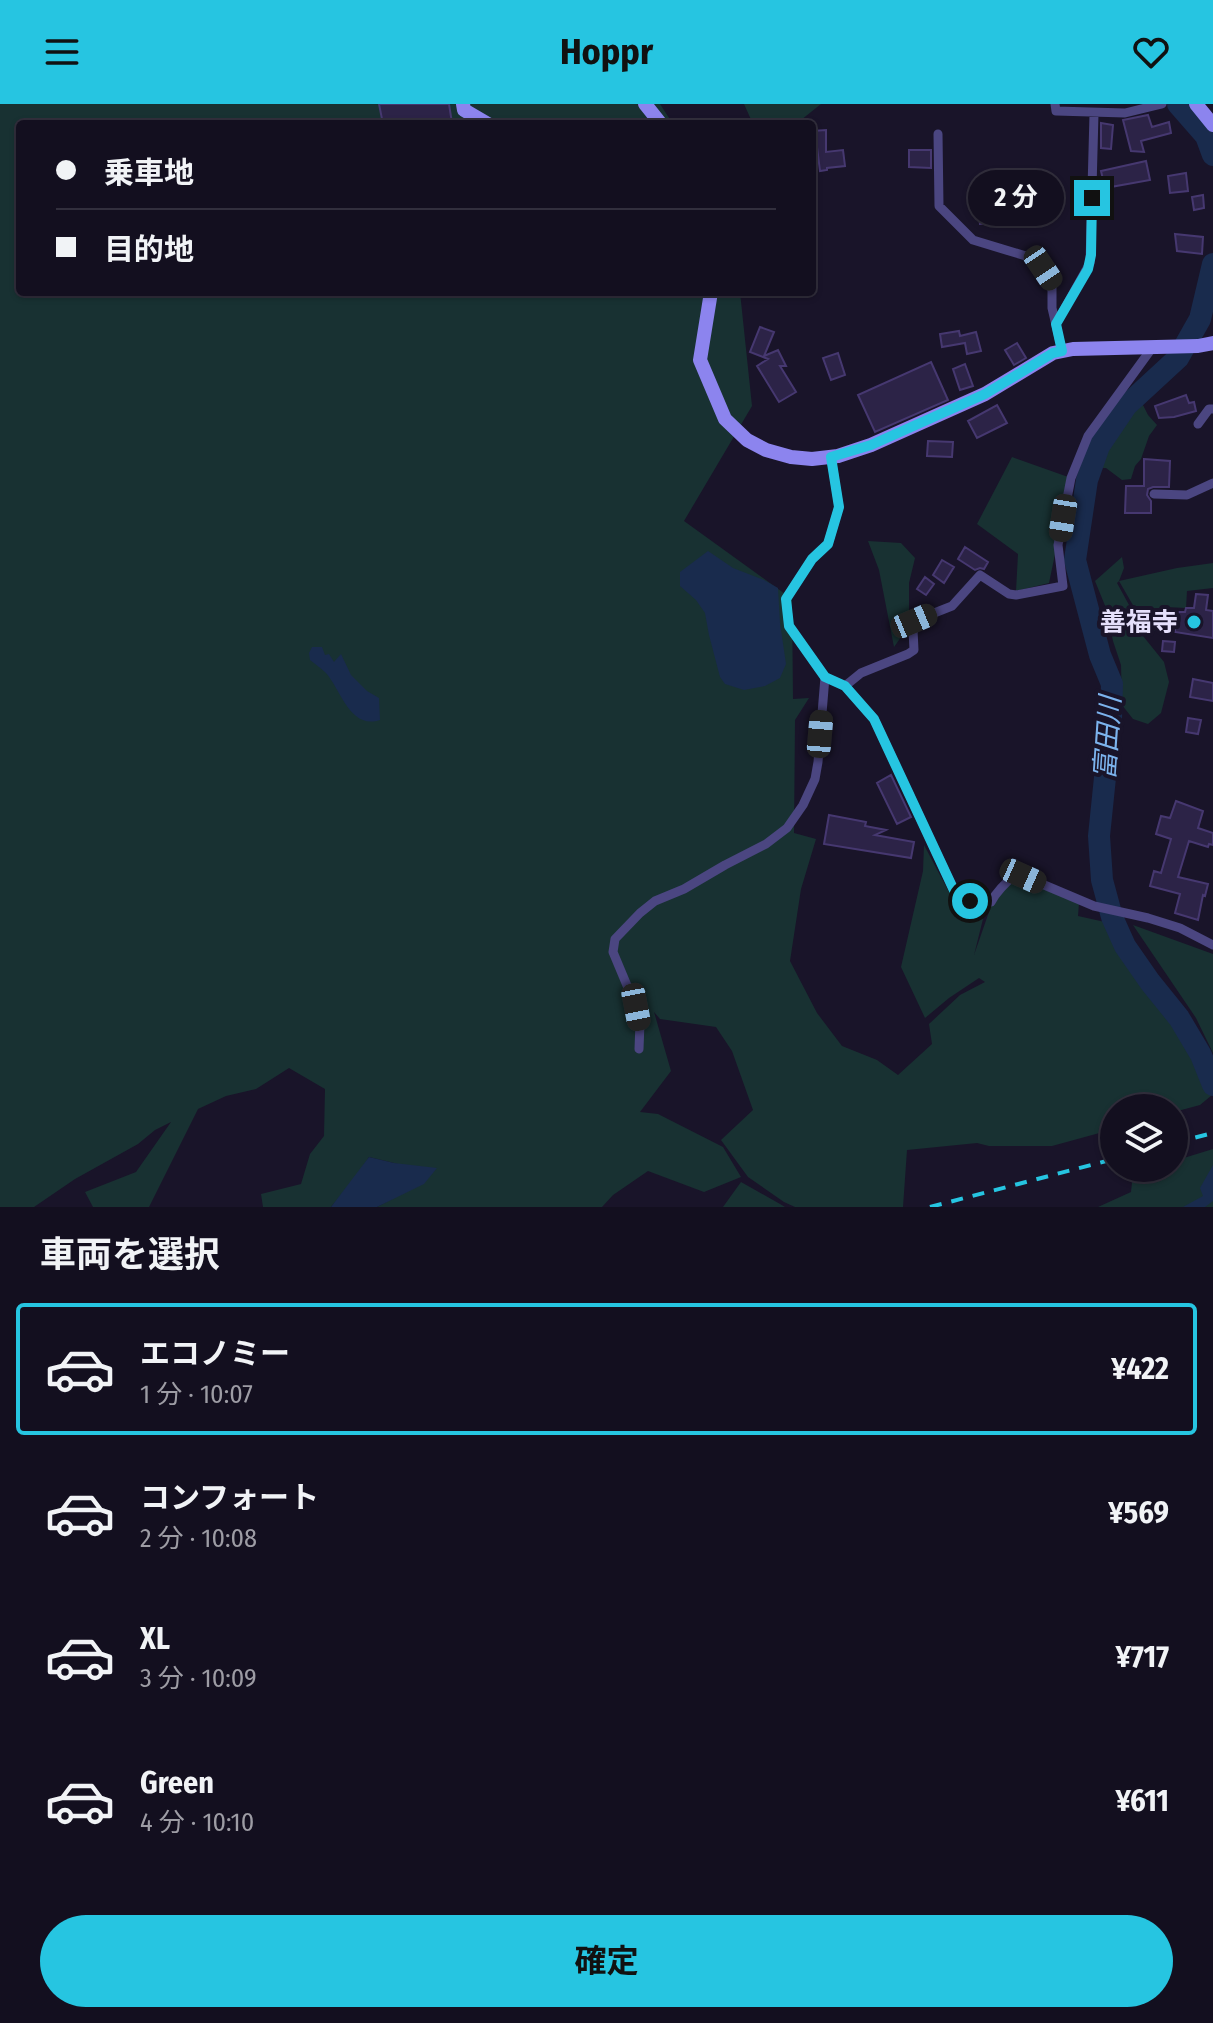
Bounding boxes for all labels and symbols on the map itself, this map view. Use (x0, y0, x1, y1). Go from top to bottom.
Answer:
callout: 2 分 (968, 170, 1064, 226)
route end (1074, 180, 1110, 216)
car (1020, 241, 1066, 295)
car (1047, 492, 1079, 544)
car (887, 601, 941, 641)
place label: 善福寺 (1100, 607, 1178, 638)
marker: 善福寺 (1185, 613, 1203, 631)
water label: 富田川 (1088, 692, 1127, 781)
car (806, 709, 834, 759)
car (996, 855, 1050, 897)
route start (952, 883, 988, 919)
car (620, 981, 652, 1033)

